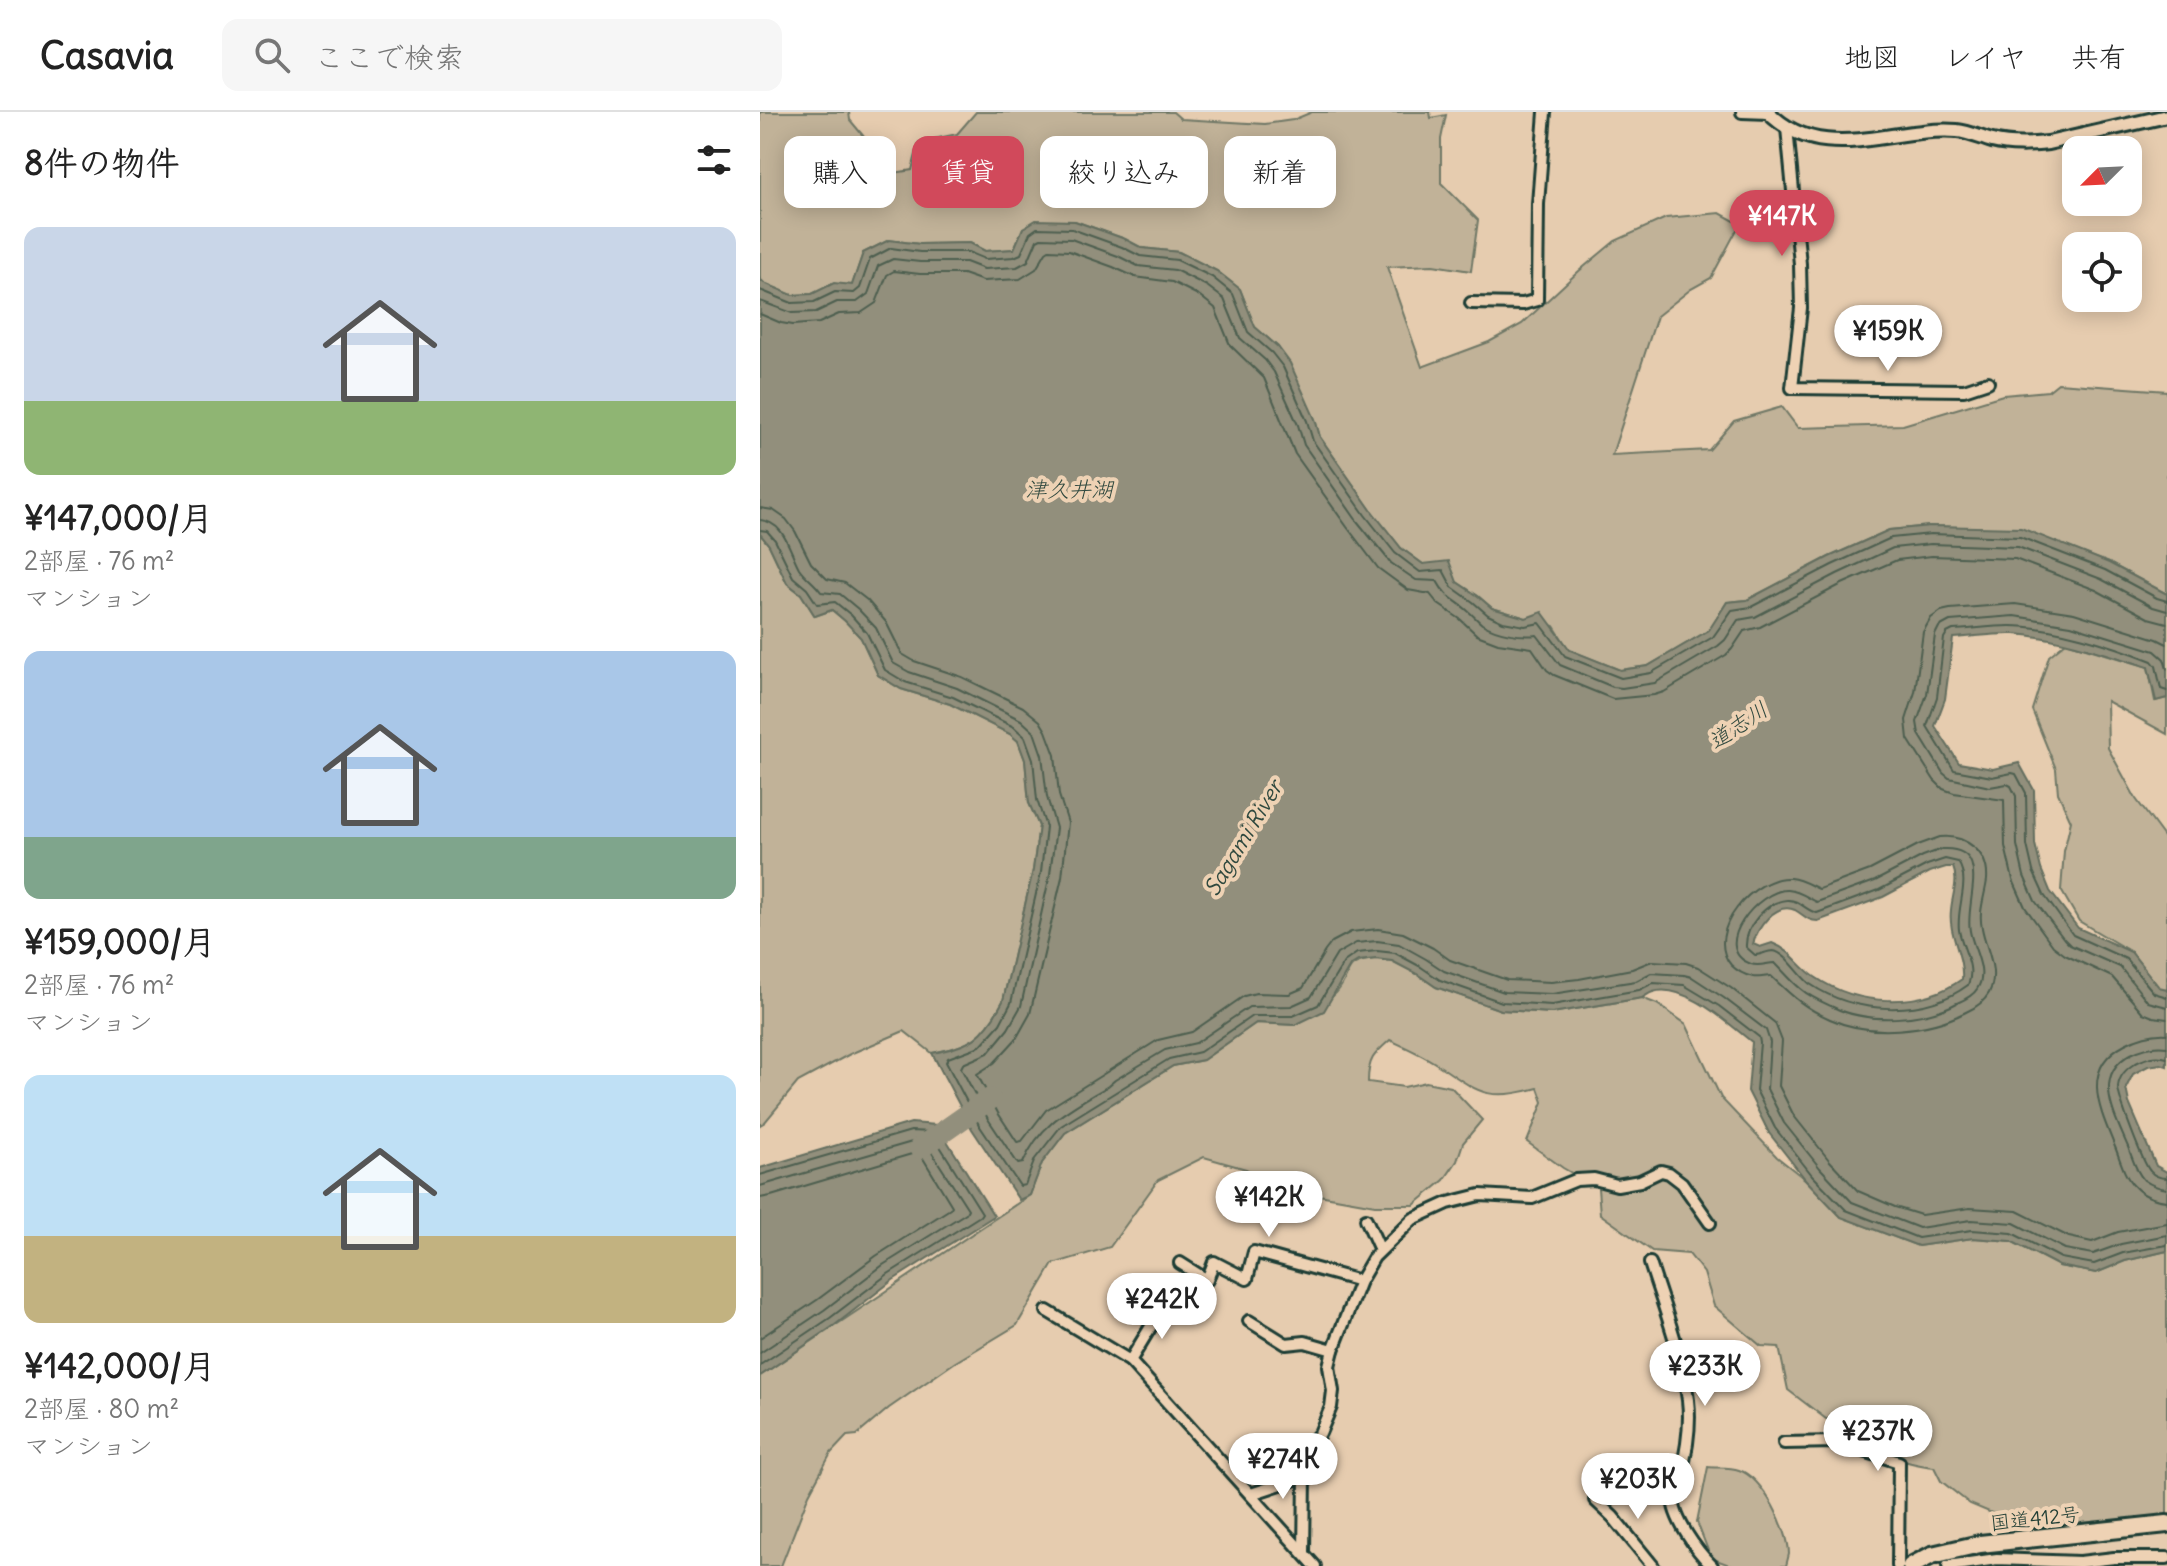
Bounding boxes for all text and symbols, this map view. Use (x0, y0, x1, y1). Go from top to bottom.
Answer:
search box (222, 19, 782, 91)
text: Casavia (40, 32, 174, 79)
icon: search (250, 33, 294, 77)
text: ここで検索 (314, 38, 464, 76)
text: 地図 (1844, 39, 1900, 75)
text: レイヤ (1944, 39, 2027, 75)
text: 共有 (2071, 39, 2127, 75)
chip: 購入 (784, 136, 896, 208)
chip: 賃貸 (912, 136, 1024, 208)
chip: 絞り込み (1040, 136, 1208, 208)
chip: 新着 (1224, 136, 1336, 208)
north arrow (2062, 136, 2142, 216)
map controls (2062, 136, 2142, 312)
icon: filters (692, 138, 736, 182)
text: 8件の物件 (24, 141, 180, 184)
pin: ¥147K (1726, 190, 1838, 258)
text: ¥147K (1747, 199, 1817, 232)
button: locate (2062, 232, 2142, 312)
icon: home (308, 279, 452, 423)
pin: ¥159K (1832, 305, 1944, 373)
text: ¥159K (1852, 314, 1924, 347)
water label: 津久井湖 (1025, 475, 1115, 503)
text: ¥147,000/月 (24, 496, 214, 539)
text: 2部屋 · 76 m² (24, 544, 175, 577)
text: マンション (24, 581, 153, 614)
water label: 道志川 (1703, 695, 1773, 755)
icon: home (308, 703, 452, 847)
water label: Sagami River (1198, 773, 1290, 901)
text: ¥159,000/月 (24, 920, 216, 963)
text: 2部屋 · 76 m² (24, 968, 175, 1001)
text: マンション (24, 1005, 153, 1038)
icon: home (308, 1127, 452, 1271)
pin: ¥142K (1213, 1171, 1325, 1239)
text: ¥142K (1234, 1180, 1304, 1213)
pin: ¥242K (1106, 1273, 1218, 1341)
text: ¥242K (1125, 1282, 1199, 1315)
pin: ¥233K (1649, 1340, 1761, 1408)
text: ¥142,000/月 (24, 1344, 216, 1387)
text: ¥233K (1667, 1349, 1743, 1382)
text: 2部屋 · 80 m² (24, 1392, 179, 1425)
pin: ¥237K (1822, 1405, 1934, 1473)
text: ¥237K (1841, 1414, 1915, 1447)
text: マンション (24, 1429, 153, 1462)
pin: ¥274K (1227, 1433, 1339, 1501)
text: ¥274K (1247, 1442, 1319, 1475)
pin: ¥203K (1582, 1453, 1694, 1521)
text: ¥203K (1599, 1462, 1677, 1495)
street label: 国道412号 (1989, 1501, 2081, 1535)

